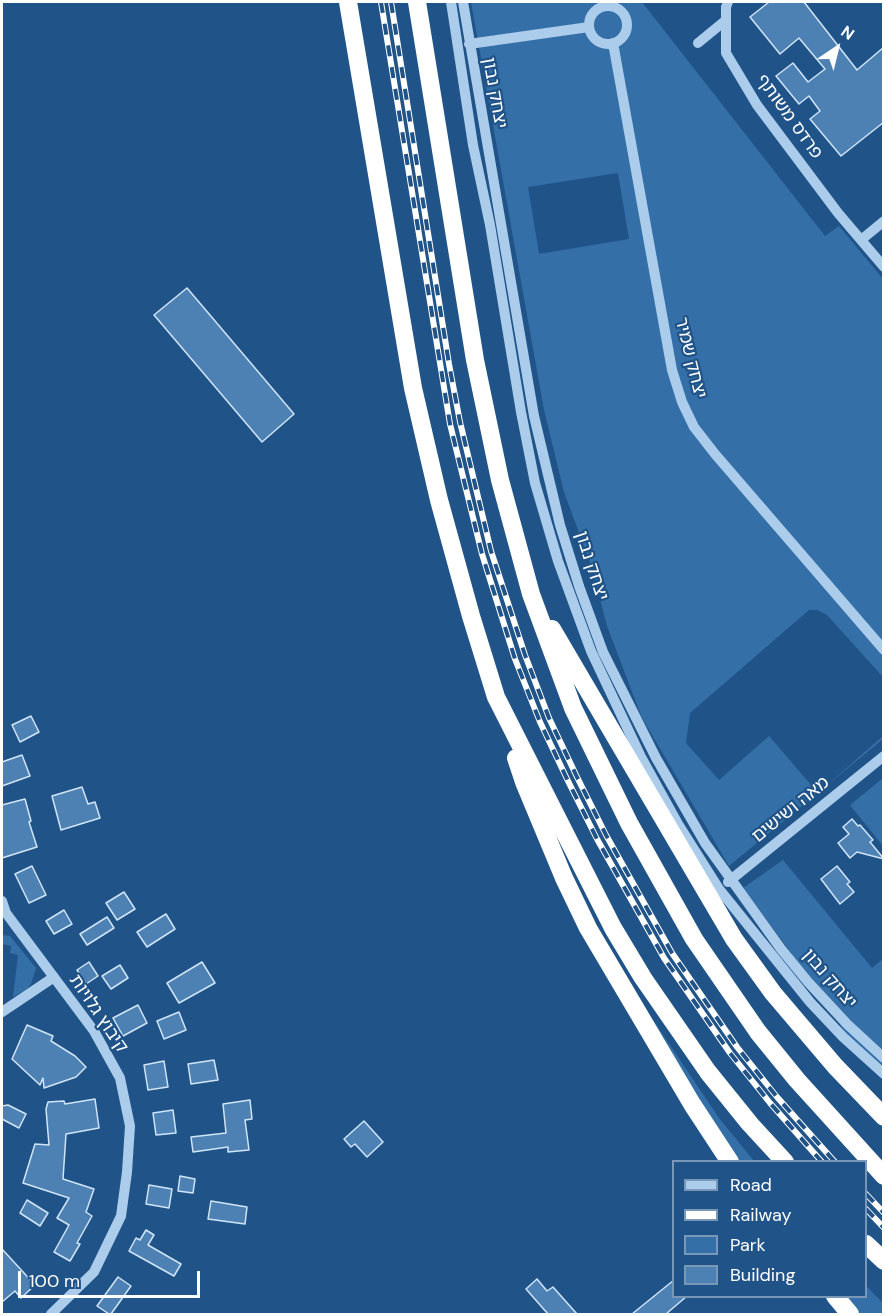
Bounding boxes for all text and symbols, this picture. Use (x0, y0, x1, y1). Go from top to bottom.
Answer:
north arrow (807, 18, 867, 78)
text: N (837, 21, 858, 45)
street label: יצחק נבון (477, 56, 511, 130)
street label: פרדס משותף (751, 70, 827, 164)
street label: יצחק שמיר (670, 315, 710, 401)
street label: יצחק נבון (570, 529, 612, 603)
street label: מאה ושישים (748, 772, 834, 848)
street label: יצחק נבון (797, 945, 861, 1013)
street label: קיבוץ גלויות (64, 971, 132, 1057)
legend (672, 1160, 867, 1298)
text: Road (730, 1173, 772, 1197)
text: Railway (730, 1203, 792, 1227)
text: Park (730, 1233, 766, 1257)
scale bar (21, 1259, 202, 1297)
text: Building (730, 1263, 795, 1287)
text: 100 m (29, 1269, 80, 1293)

